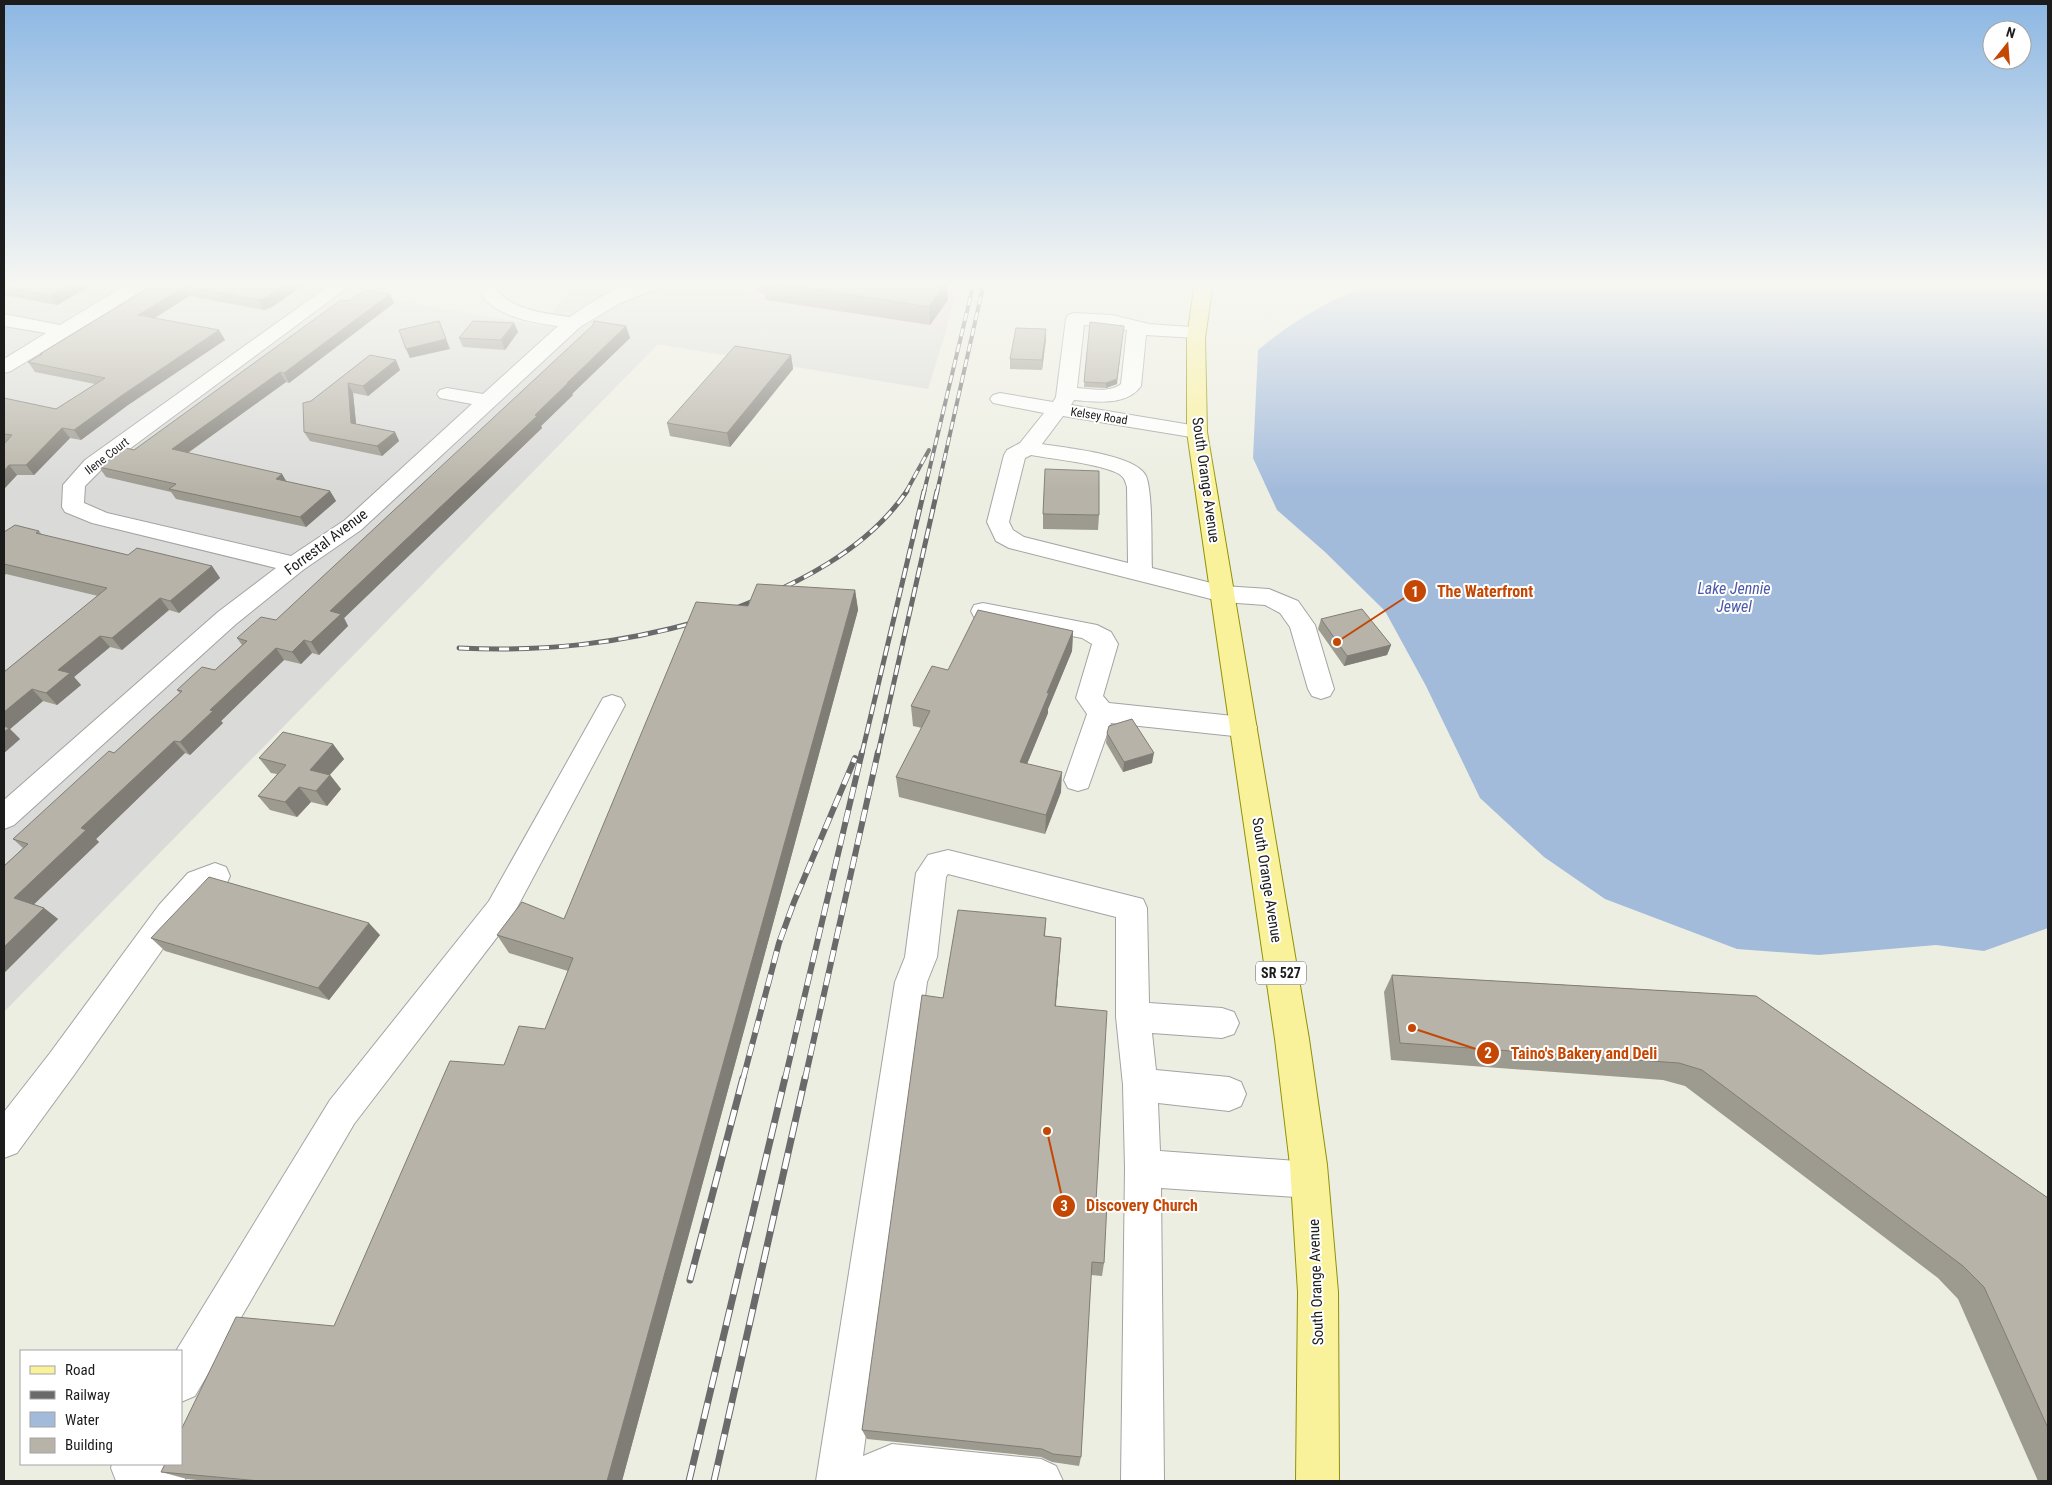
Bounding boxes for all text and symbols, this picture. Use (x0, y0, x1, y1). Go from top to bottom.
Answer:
north arrow (1982, 20, 2032, 70)
text: N (2004, 24, 2017, 41)
street label: Kelsey Road (1069, 405, 1129, 427)
street label: South Orange Avenue (1188, 416, 1224, 544)
street label: Ilene Court (82, 434, 132, 477)
street label: Forrestal Avenue (281, 505, 371, 579)
callout: The Waterfront (1402, 576, 1543, 607)
water label: Lake Jennie Jewel (1697, 579, 1771, 616)
text: The Waterfront (1437, 582, 1533, 601)
text: 1 (1411, 583, 1419, 601)
street label: South Orange Avenue (1248, 816, 1286, 944)
road number: SR 527 (1256, 961, 1306, 984)
callout: Taino's Bakery and Deli (1475, 1038, 1667, 1069)
text: 2 (1484, 1044, 1492, 1062)
text: Taino's Bakery and Deli (1511, 1044, 1657, 1063)
callout: Discovery Church (1051, 1190, 1208, 1221)
text: Discovery Church (1086, 1196, 1198, 1215)
text: 3 (1060, 1197, 1068, 1215)
street label: South Orange Avenue (1305, 1218, 1327, 1346)
legend (20, 1350, 182, 1465)
text: Road (65, 1361, 95, 1379)
text: Railway (65, 1386, 110, 1404)
text: Water (65, 1411, 100, 1429)
text: Building (65, 1436, 113, 1454)

